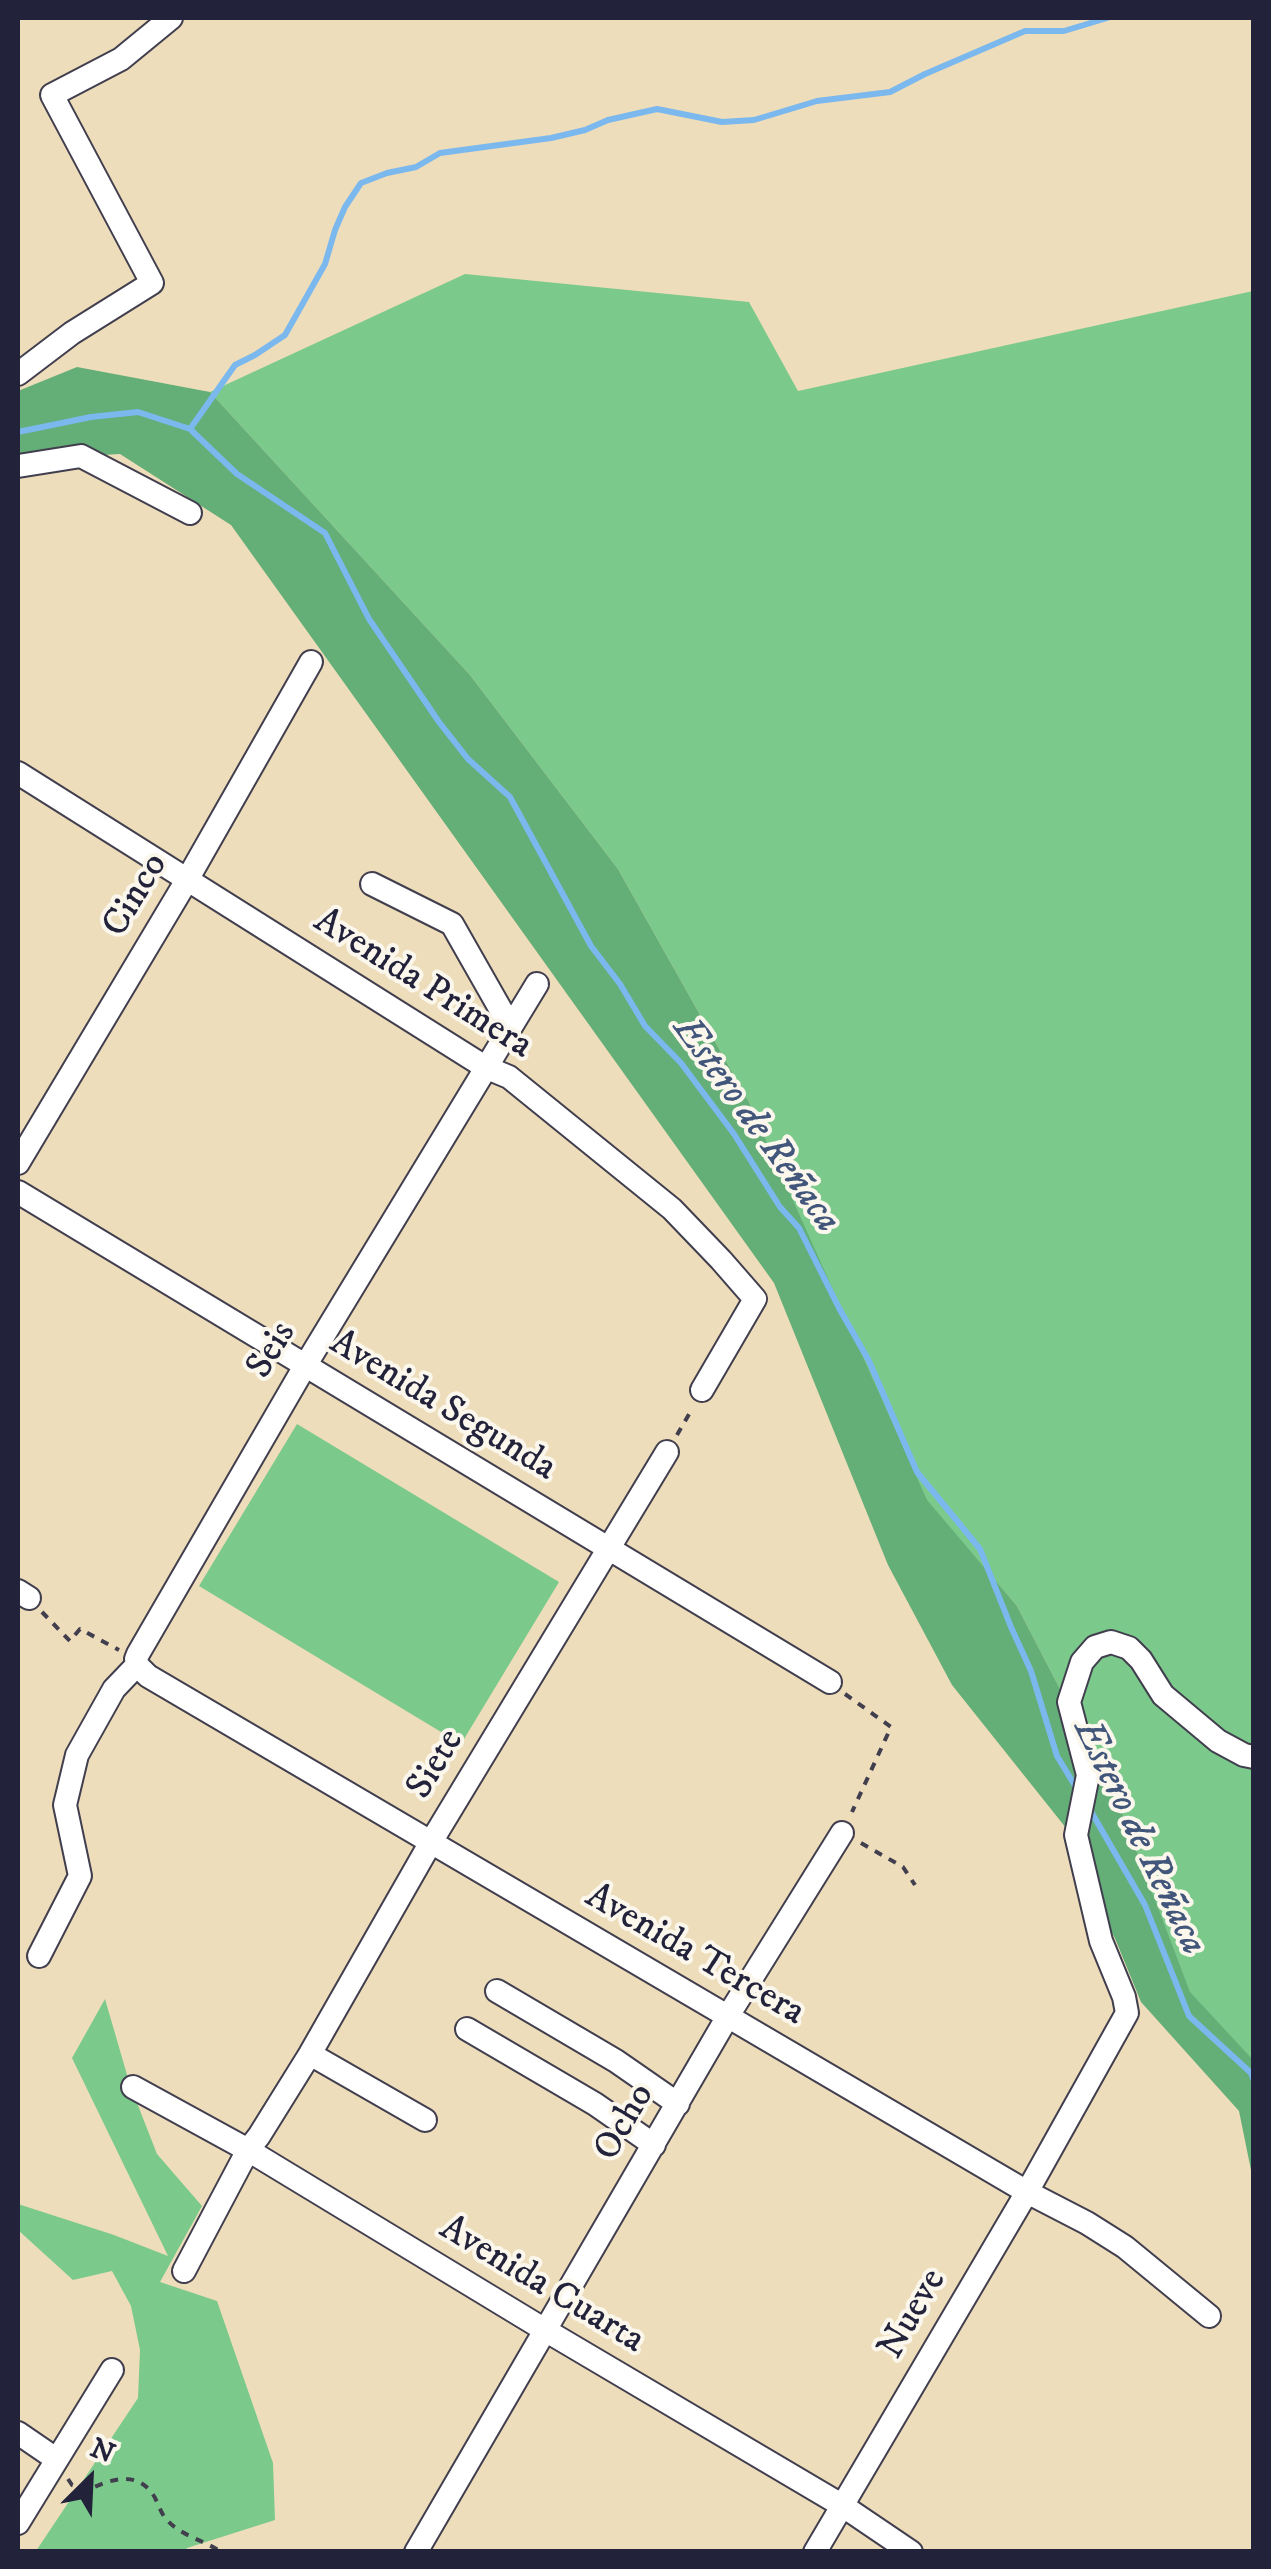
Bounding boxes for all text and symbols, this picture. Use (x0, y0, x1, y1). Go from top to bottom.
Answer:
street label: Cinco (94, 846, 180, 946)
street label: Avenida Primera (304, 900, 540, 1070)
water label: Estero de Reñaca (660, 1008, 850, 1244)
street label: Seis (238, 1314, 308, 1388)
street label: Avenida Segunda (321, 1322, 563, 1492)
water label: Estero de Reñaca (1060, 1713, 1216, 1963)
street label: Siete (399, 1722, 475, 1808)
street label: Avenida Tercera (576, 1875, 812, 2037)
street label: Ocho (586, 2076, 666, 2170)
street label: Avenida Cuarta (430, 2207, 652, 2365)
street label: Nueve (870, 2262, 958, 2368)
north arrow (40, 2429, 140, 2529)
text: N (85, 2430, 120, 2472)

